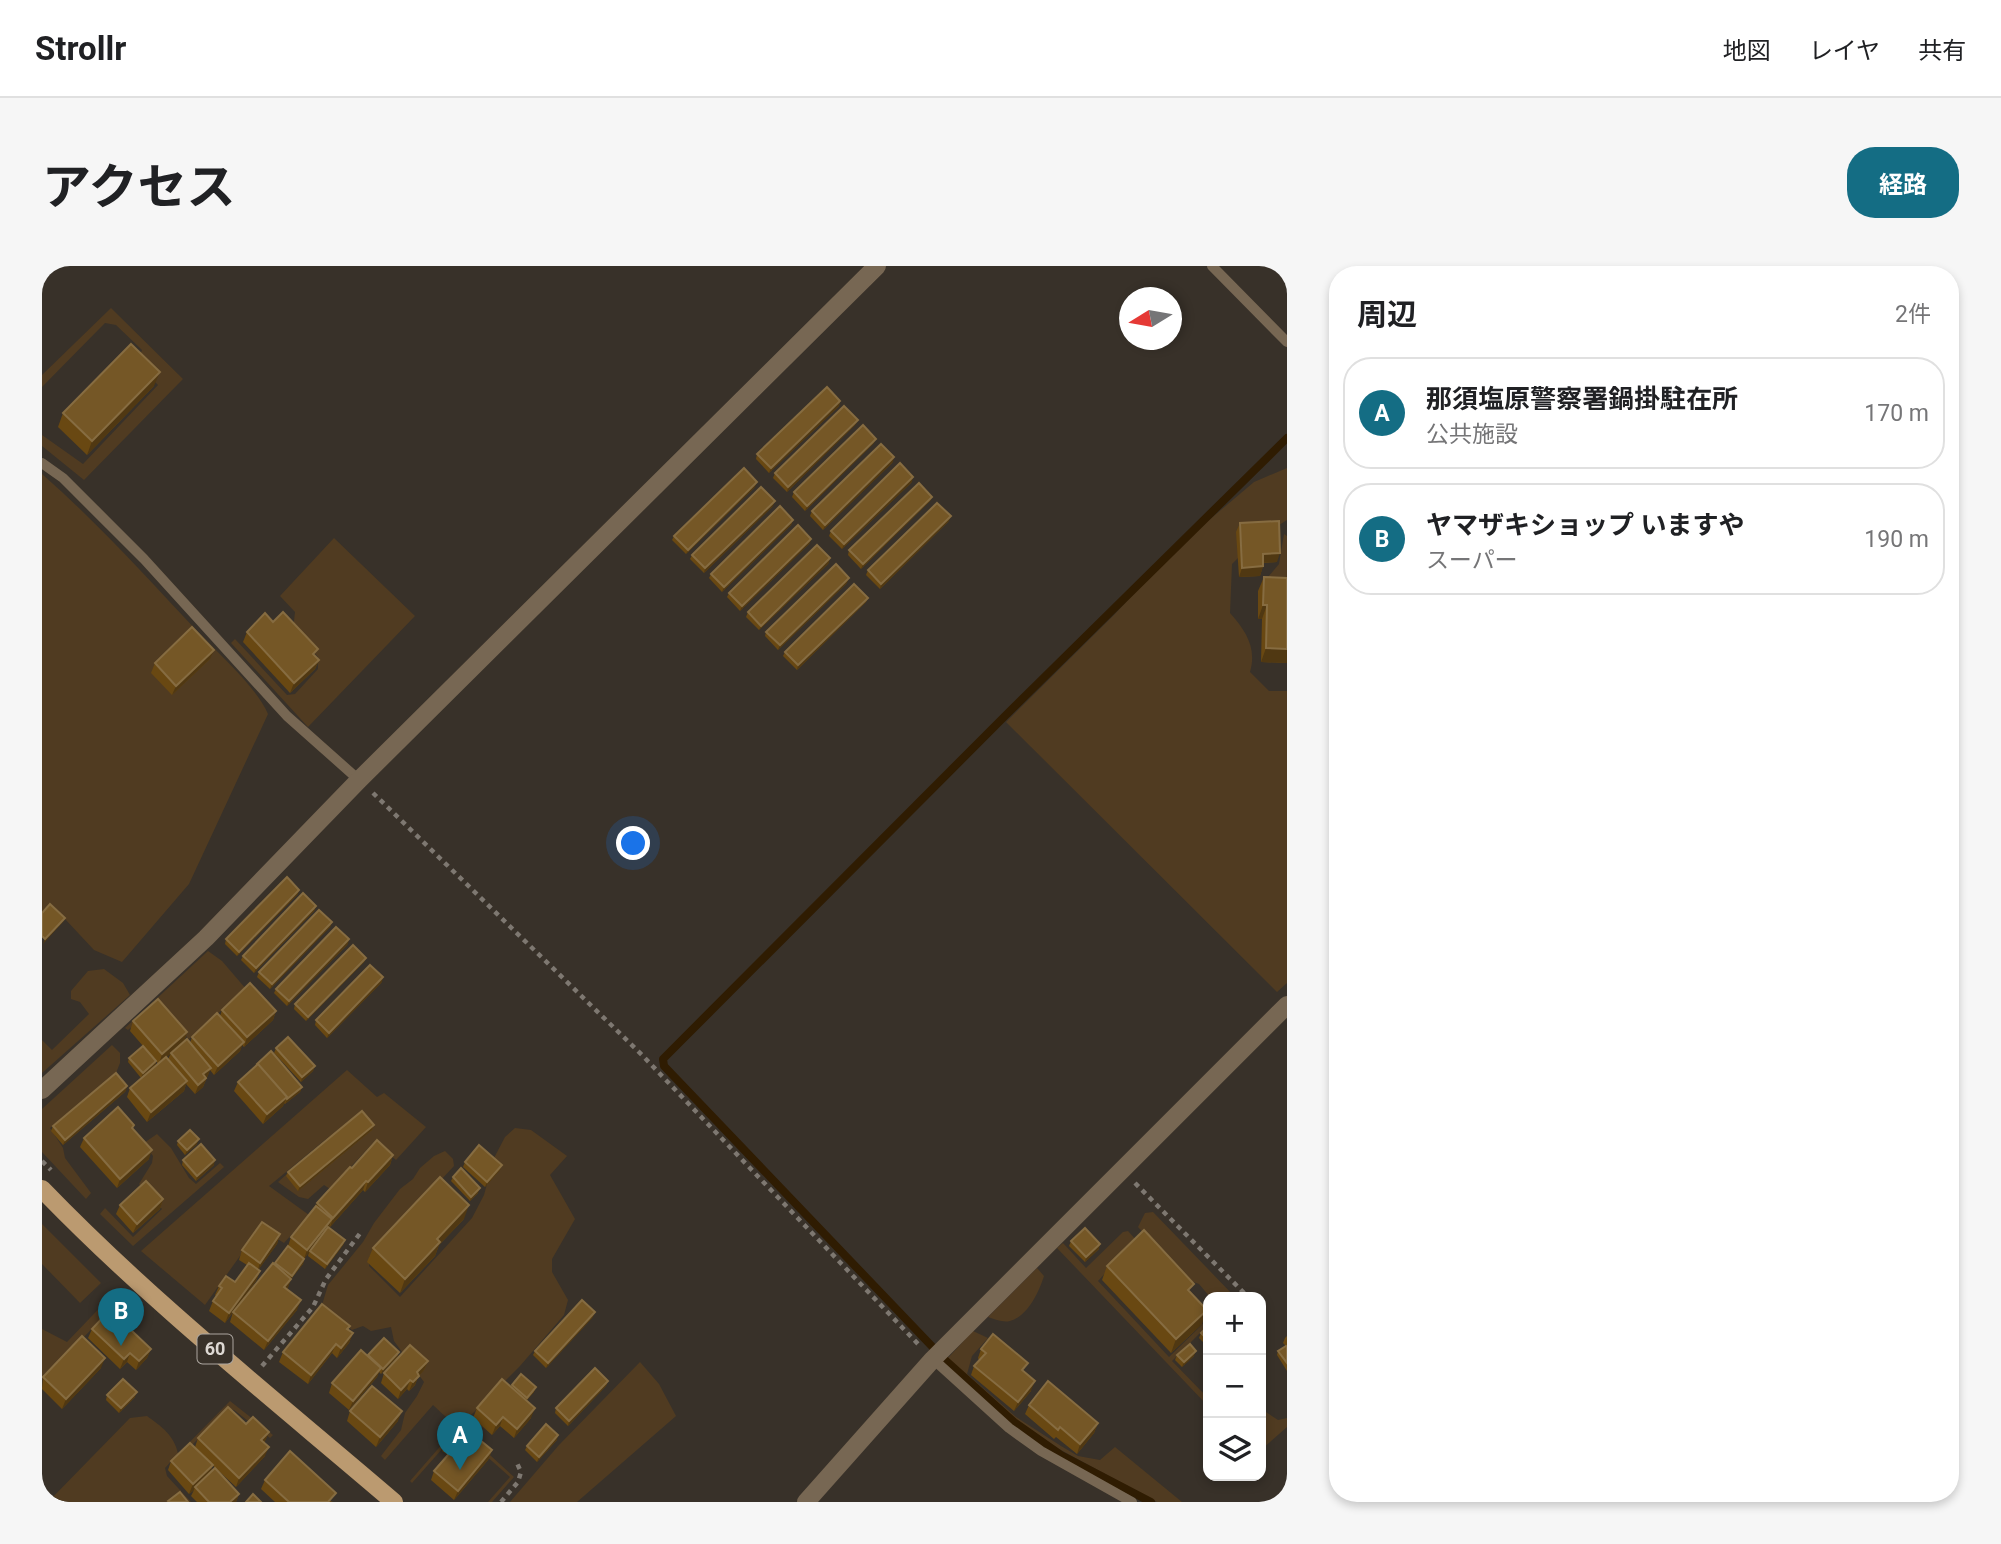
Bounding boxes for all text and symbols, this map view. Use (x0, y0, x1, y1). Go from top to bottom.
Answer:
text: Strollr (35, 29, 126, 68)
text: 地図 (1723, 37, 1771, 65)
text: レイヤ (1809, 37, 1880, 65)
text: 共有 (1918, 37, 1966, 65)
button: 経路 (1847, 147, 1959, 218)
text: アクセス (42, 159, 236, 216)
north arrow (1119, 287, 1182, 350)
text: 周辺 (1357, 297, 1417, 332)
text: 2件 (1895, 301, 1931, 328)
text: 那須塩原警察署鍋掛駐在所 (1426, 384, 1738, 414)
text: A (1374, 400, 1390, 427)
text: 170 m (1864, 400, 1929, 427)
text: 公共施設 (1426, 421, 1518, 448)
text: ヤマザキショップ いますや (1426, 510, 1744, 540)
text: B (1375, 526, 1389, 553)
text: 190 m (1864, 526, 1929, 553)
text: スーパー (1426, 547, 1518, 574)
your location (616, 826, 650, 860)
pin: B (98, 1288, 144, 1346)
map controls (1203, 1292, 1266, 1481)
button: + (1203, 1292, 1266, 1355)
road number: 60 (198, 1334, 232, 1364)
button: − (1203, 1355, 1266, 1418)
pin: A (437, 1412, 483, 1470)
button: layers (1203, 1418, 1266, 1481)

